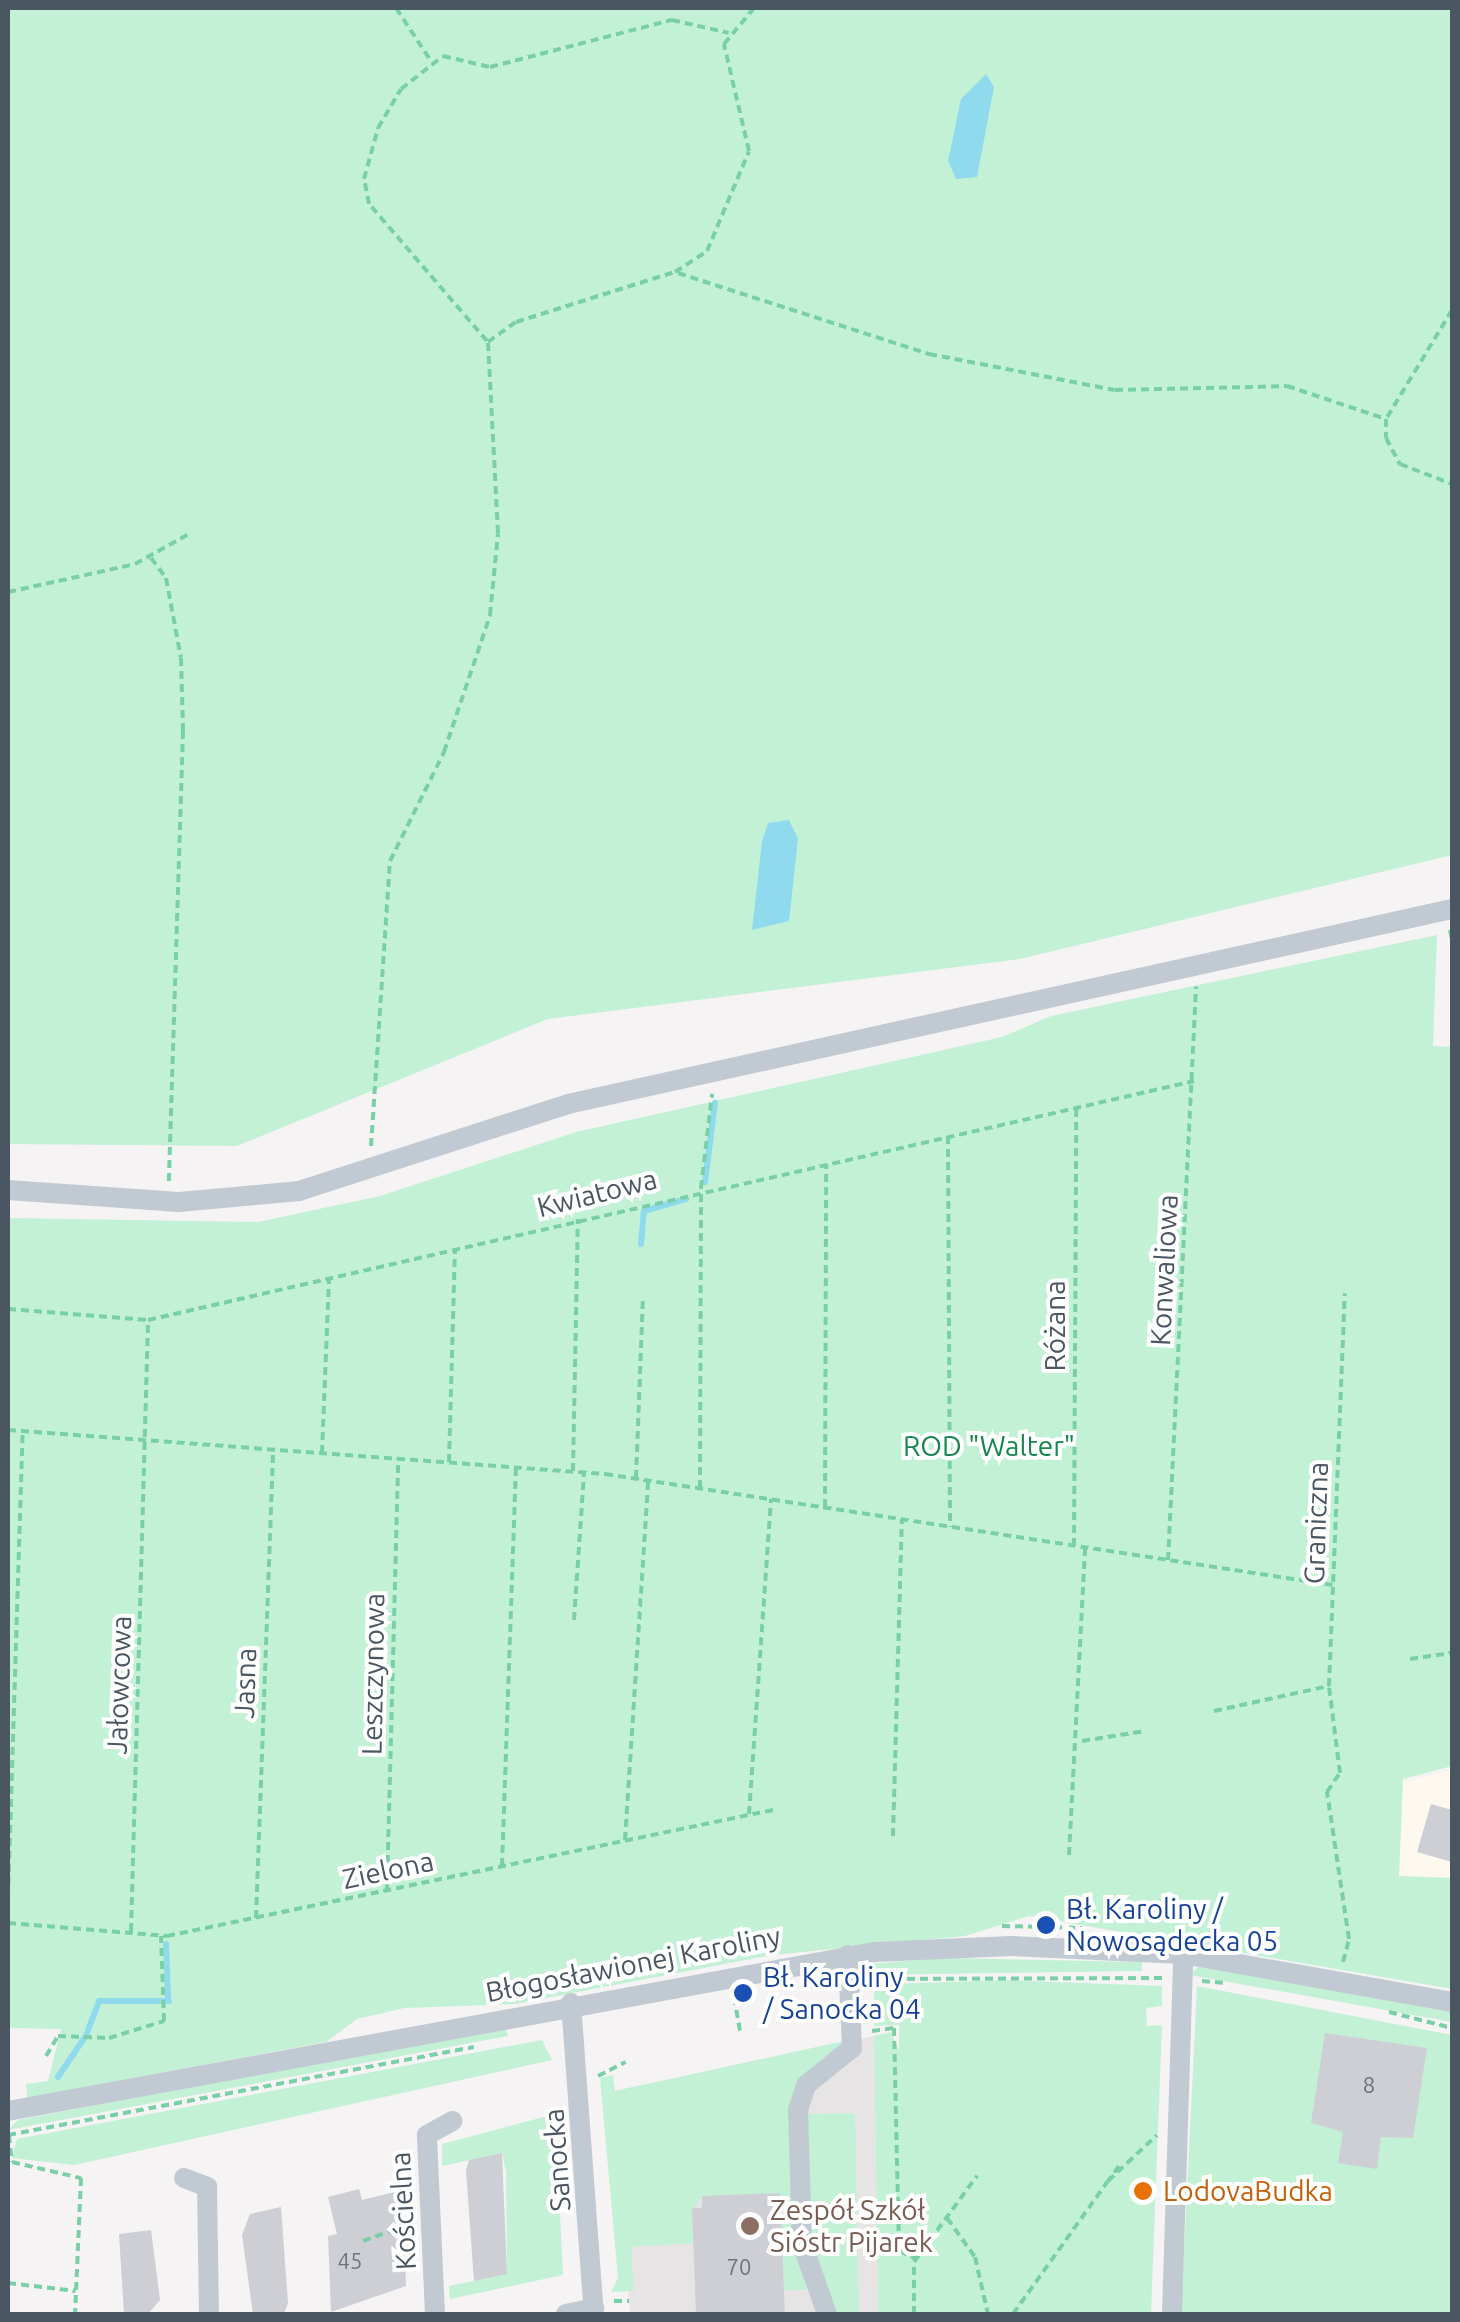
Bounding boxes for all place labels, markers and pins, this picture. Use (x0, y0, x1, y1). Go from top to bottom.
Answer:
place label: Bł. Karoliny / Nowosądecka 05 (1066, 1892, 1278, 1958)
marker: Bł. Karoliny / Nowosądecka 05 (1035, 1914, 1057, 1936)
place label: Bł. Karoliny / Sanocka 04 (763, 1960, 921, 2026)
marker: Bł. Karoliny / Sanocka 04 (732, 1982, 754, 2004)
place label: LodovaBudka (1163, 2174, 1333, 2208)
marker: LodovaBudka (1132, 2180, 1154, 2202)
place label: Zespół Szkół Sióstr Pijarek (770, 2193, 933, 2259)
marker: Zespół Szkół Sióstr Pijarek (739, 2215, 761, 2237)

